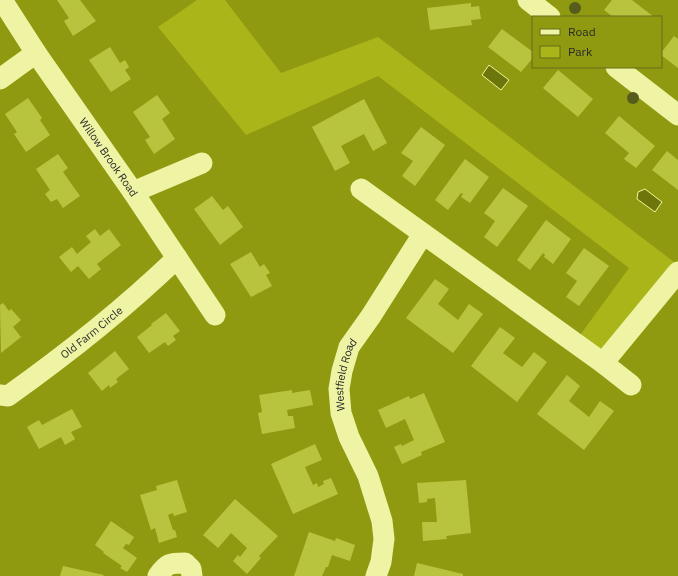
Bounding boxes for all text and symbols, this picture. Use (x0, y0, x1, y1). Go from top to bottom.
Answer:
legend (532, 16, 662, 68)
text: Road (568, 24, 596, 39)
text: Park (568, 44, 593, 59)
street label: Willow Brook Road (76, 115, 141, 199)
street label: Old Farm Circle (58, 303, 125, 362)
street label: Westfield Road (332, 336, 360, 412)

